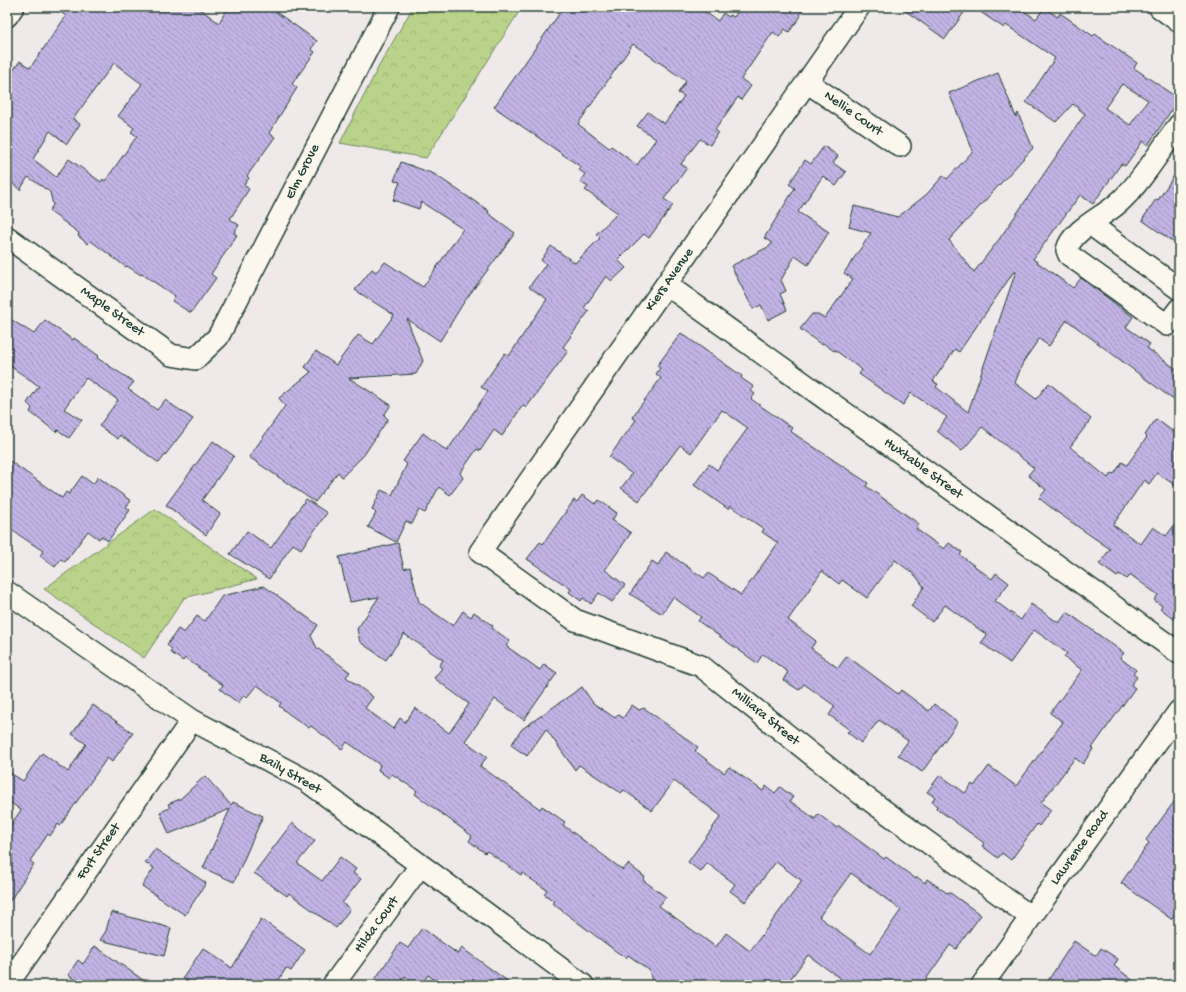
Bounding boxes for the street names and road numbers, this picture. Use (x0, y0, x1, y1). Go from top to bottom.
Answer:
street label: Nellie Court (820, 87, 887, 141)
street label: Elm Grove (282, 141, 324, 202)
street label: Kiers Avenue (642, 244, 698, 315)
street label: Maple Street (77, 283, 149, 342)
street label: Huxtable Street (880, 435, 967, 504)
street label: Milliara Street (727, 684, 804, 751)
street label: Baily Street (255, 749, 325, 799)
street label: Lawrence Road (1047, 806, 1114, 889)
street label: Fort Street (73, 819, 126, 885)
street label: Hilda Court (351, 892, 404, 956)

